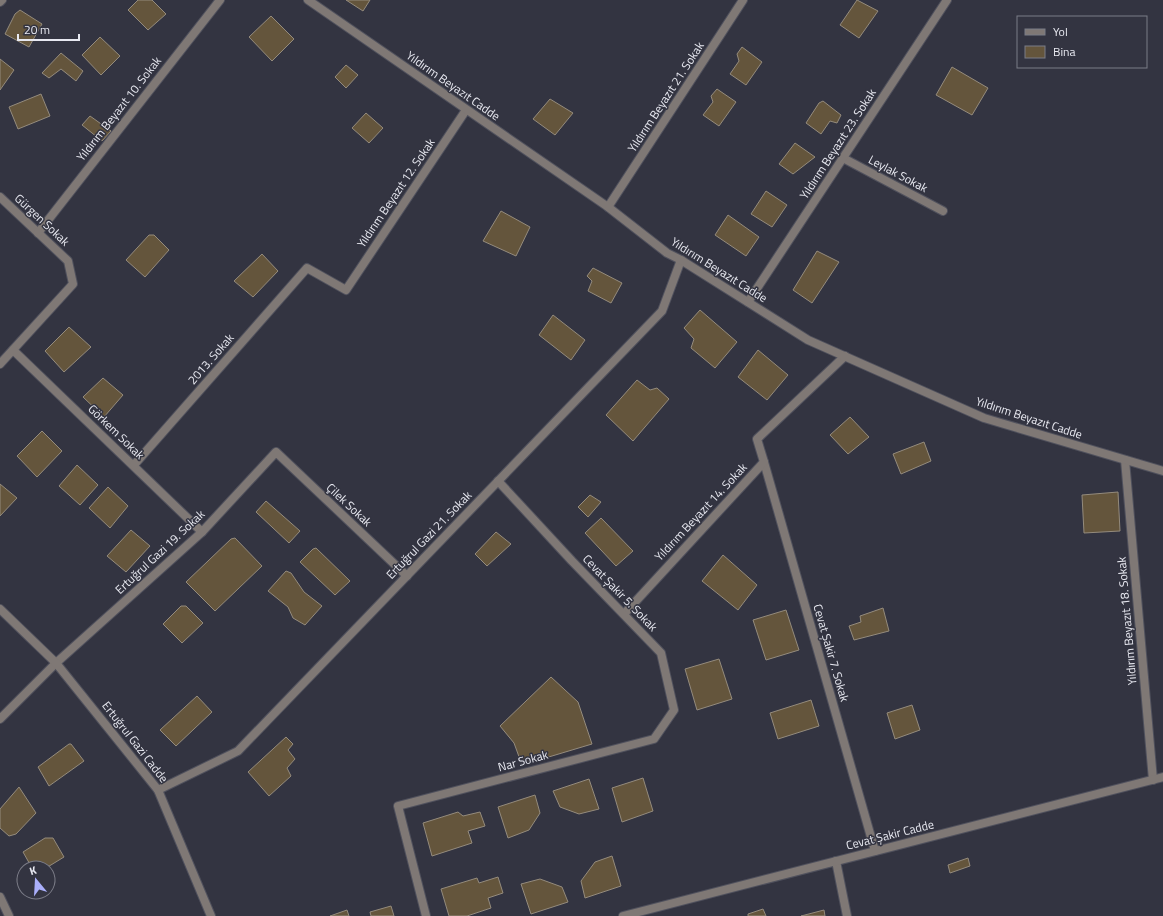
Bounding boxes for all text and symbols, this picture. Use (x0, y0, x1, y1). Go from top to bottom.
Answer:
scale bar (18, 16, 79, 42)
legend (1017, 16, 1147, 68)
text: 20 m (24, 20, 50, 39)
text: Yol (1053, 22, 1068, 41)
street label: Yıldırım Beyazıt 21. Sokak (623, 37, 709, 156)
text: Bina (1053, 42, 1075, 61)
street label: Yıldırım Beyazıt Cadde (402, 46, 504, 125)
street label: Yıldırım Beyazıt 10. Sokak (72, 52, 166, 165)
street label: Yıldırım Beyazıt 23. Sokak (795, 84, 881, 203)
street label: Yıldırım Beyazıt 12. Sokak (352, 134, 440, 251)
street label: Leylak Sokak (865, 150, 932, 197)
street label: Gürgen Sokak (10, 189, 74, 250)
street label: Yıldırım Beyazıt Cadde (667, 232, 771, 307)
street label: 2013. Sokak (183, 329, 238, 388)
street label: Yıldırım Beyazıt Cadde (974, 391, 1085, 444)
street label: Görkem Sokak (84, 400, 149, 464)
street label: Yıldırım Beyazıt 14. Sokak (650, 458, 752, 565)
street label: Çilek Sokak (322, 478, 377, 531)
street label: Ertuğrul Gazi 21. Sokak (381, 486, 476, 583)
street label: Ertuğrul Gazi 19. Sokak (111, 505, 209, 598)
street label: Cevat Şakir 5. Sokak (578, 550, 662, 636)
street label: Yıldırım Beyazıt 18. Sokak (1111, 556, 1142, 686)
street label: Cevat Şakir 7. Sokak (808, 602, 855, 704)
street label: Ertuğrul Gazi Cadde (97, 697, 173, 787)
street label: Nar Sokak (496, 745, 550, 776)
street label: Cevat Şakir Cadde (844, 814, 936, 855)
north arrow (16, 860, 56, 900)
text: K (27, 862, 39, 879)

